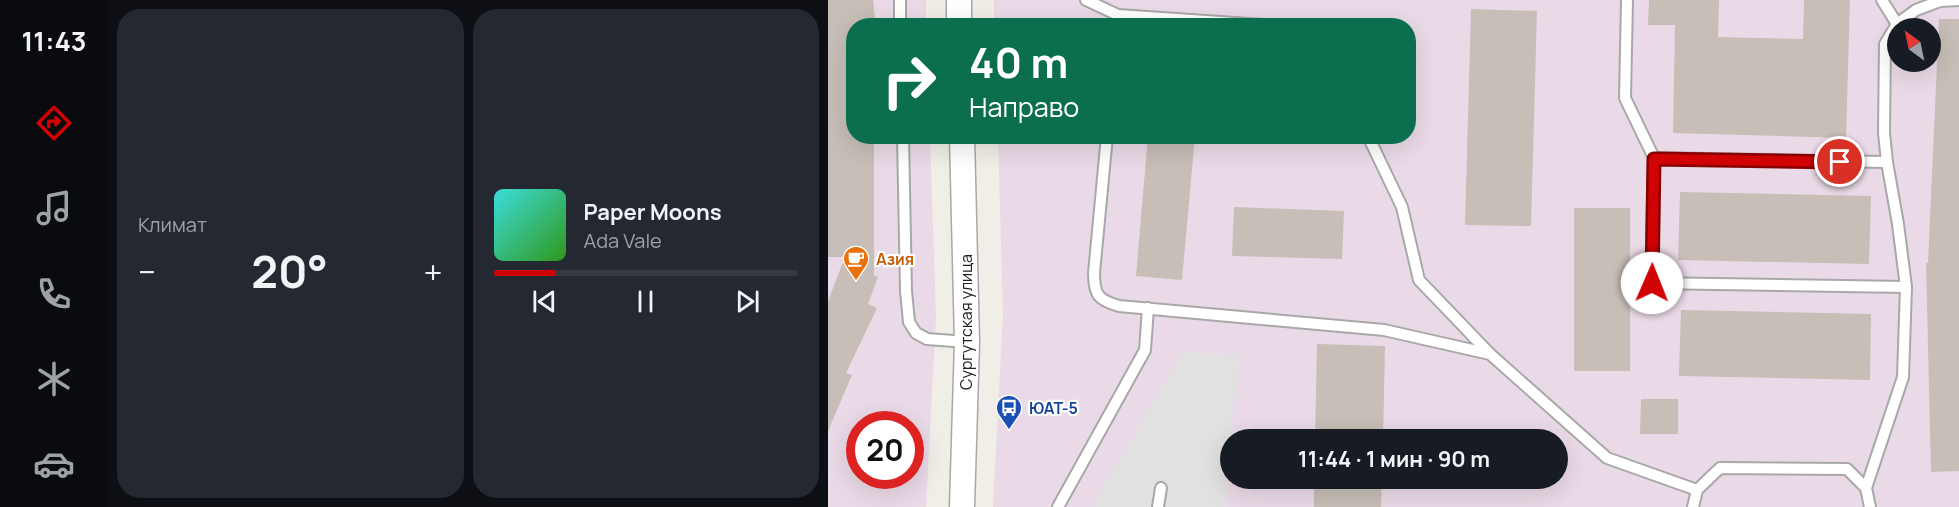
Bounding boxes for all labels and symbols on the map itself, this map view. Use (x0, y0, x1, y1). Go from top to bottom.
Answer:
north arrow (1887, 18, 1941, 72)
pin (1814, 136, 1865, 187)
cafe icon: Азия (841, 244, 871, 282)
place label: Азия (876, 248, 914, 270)
position arrow (1620, 251, 1684, 315)
street label: Сургутская улица (955, 254, 977, 390)
bus stop icon: ЮАТ-5 (994, 393, 1024, 431)
place label: ЮАТ-5 (1029, 397, 1078, 419)
speed limit sign: 20 (846, 411, 924, 489)

